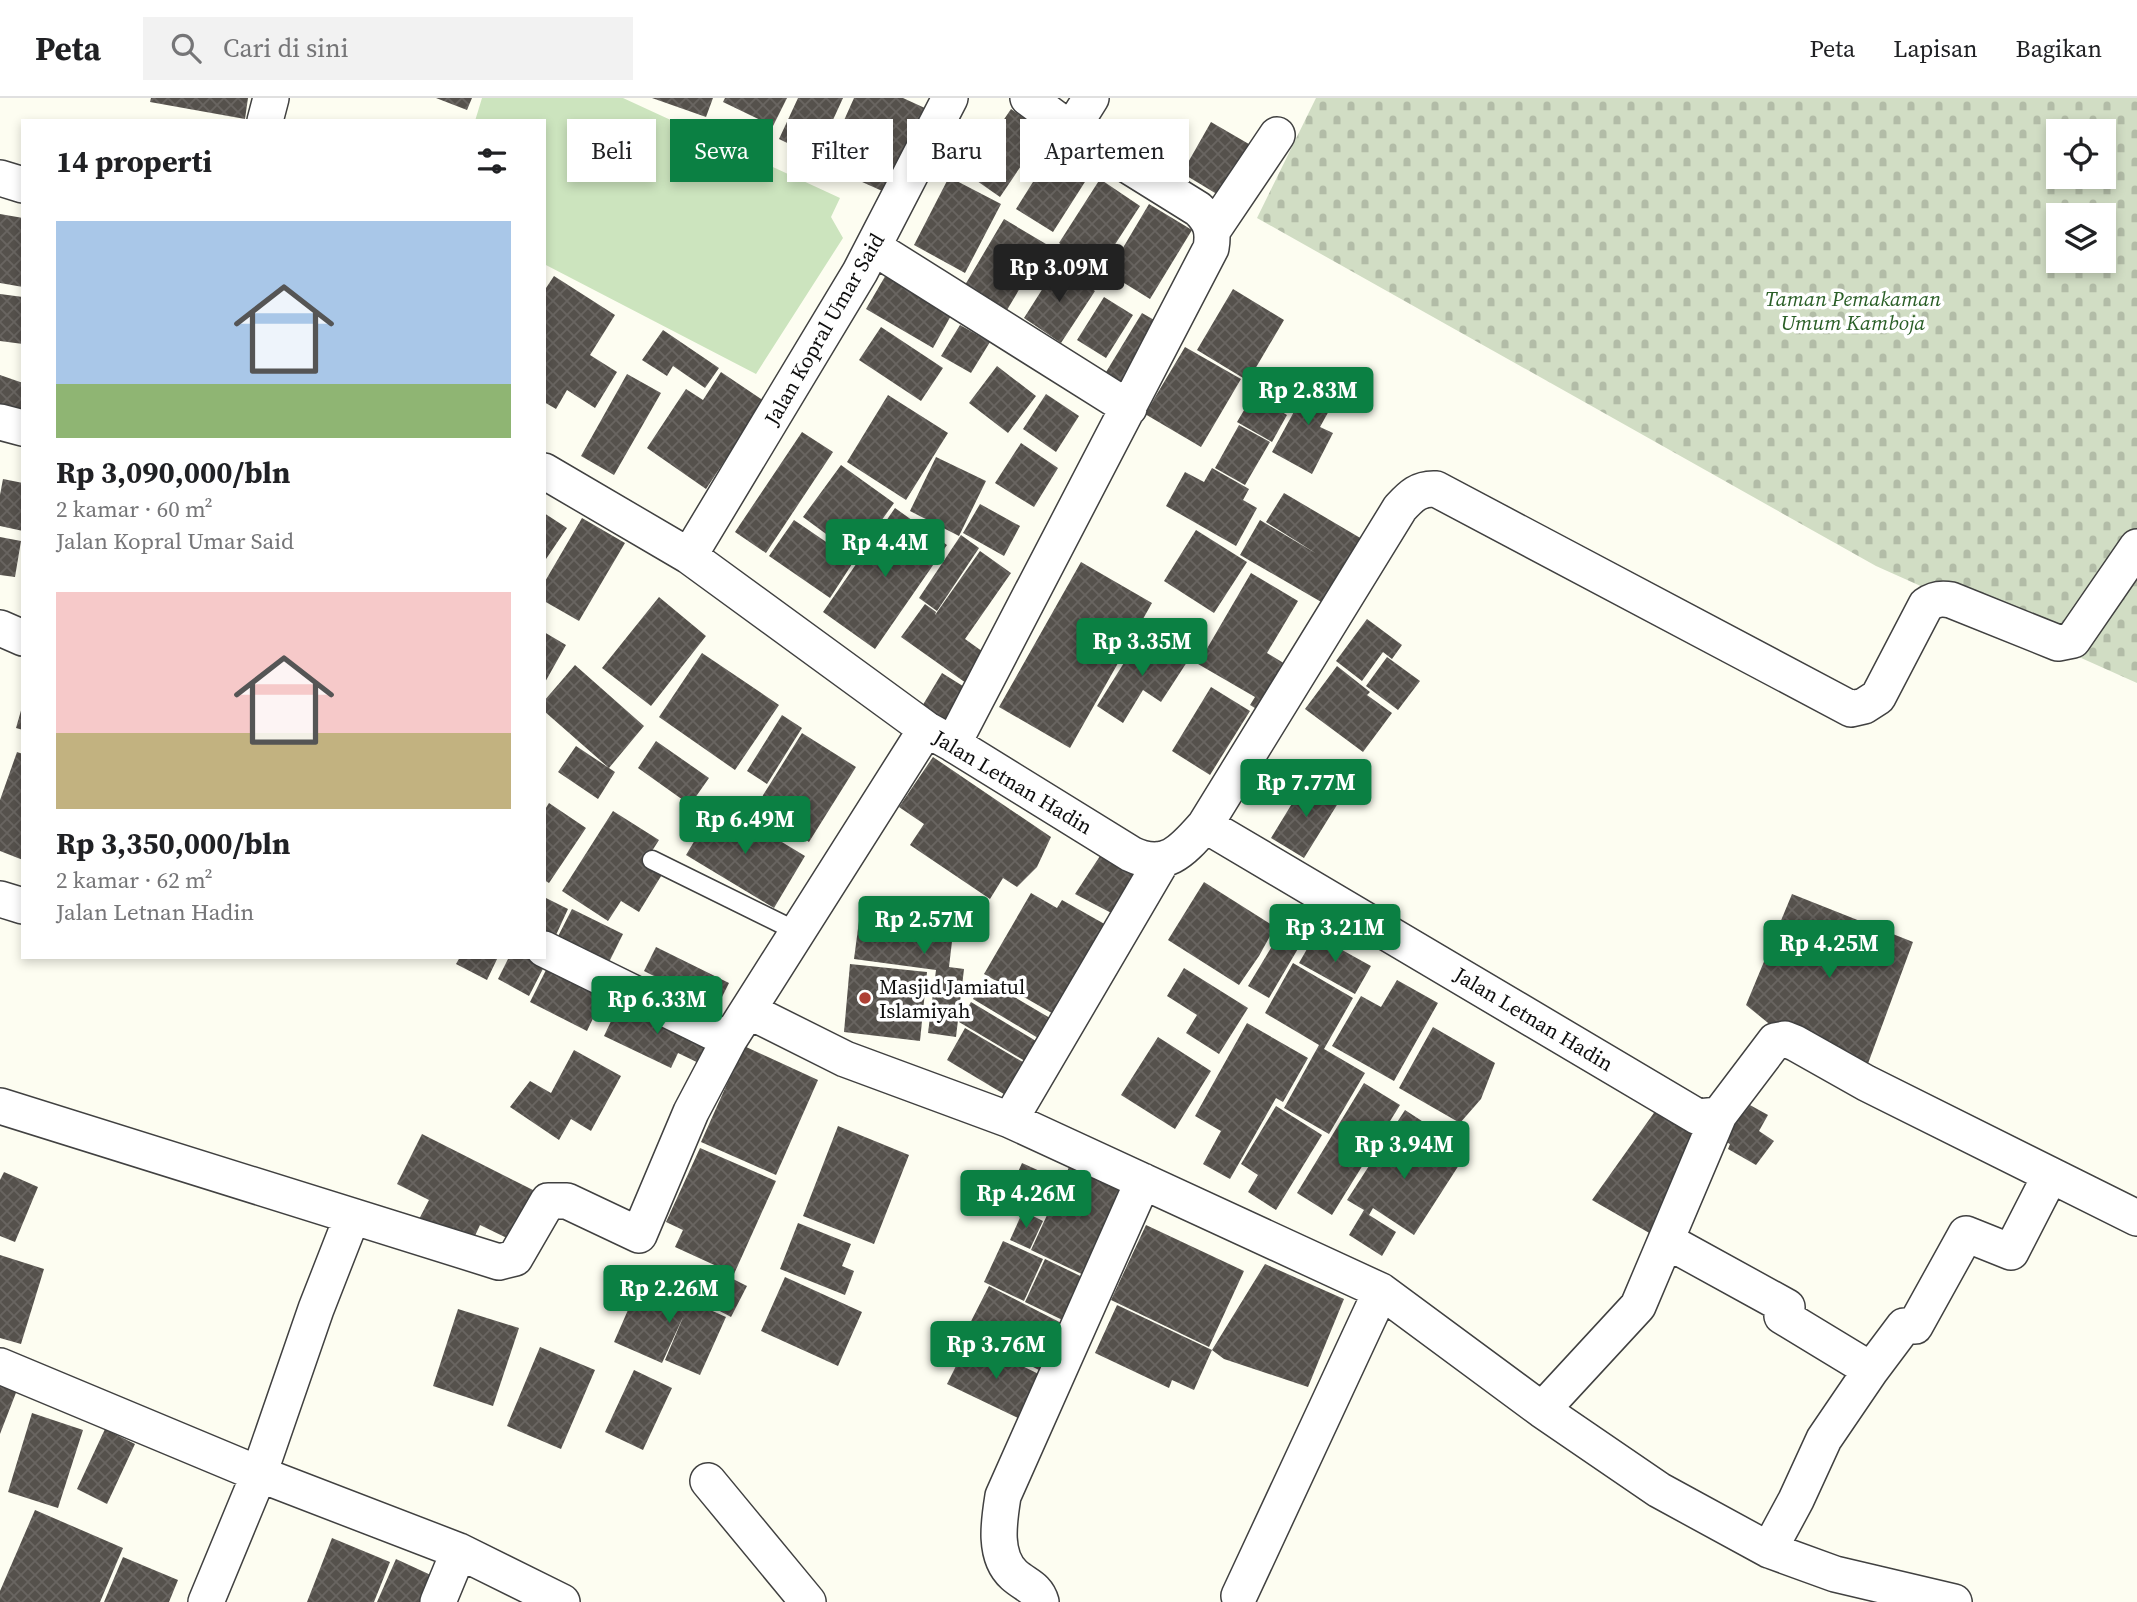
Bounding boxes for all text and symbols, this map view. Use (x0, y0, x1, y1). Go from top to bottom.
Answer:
search box (143, 17, 633, 80)
text: Peta (35, 26, 101, 71)
icon: search (167, 29, 205, 67)
text: Cari di sini (223, 30, 348, 66)
text: Peta (1809, 32, 1855, 65)
text: Lapisan (1893, 32, 1978, 65)
text: Bagikan (2016, 32, 2102, 65)
chip: Beli (567, 119, 656, 182)
chip: Sewa (670, 119, 773, 182)
chip: Filter (787, 119, 893, 182)
chip: Baru (907, 119, 1006, 182)
chip: Apartemen (1020, 119, 1189, 182)
map controls (2046, 119, 2116, 273)
button: locate (2046, 119, 2116, 189)
text: 14 properti (56, 141, 212, 182)
icon: filters (473, 142, 511, 180)
button: layers (2046, 203, 2116, 273)
street label: Jalan Kopral Umar Said (757, 228, 891, 431)
pin: Rp 3.09M (987, 244, 1131, 304)
text: Rp 3.09M (1009, 251, 1109, 283)
icon: home (221, 266, 347, 392)
park label: Taman Pemakaman Umum Kamboja (1765, 284, 1941, 337)
pin: Rp 2.83M (1236, 368, 1380, 427)
text: Rp 2.83M (1258, 374, 1358, 406)
text: Rp 3,090,000/bln (56, 452, 291, 493)
text: 2 kamar · 60 m² (56, 493, 213, 525)
pin: Rp 4.4M (820, 519, 950, 579)
text: Jalan Kopral Umar Said (56, 525, 294, 557)
text: Rp 4.4M (842, 526, 928, 558)
pin: Rp 3.35M (1070, 618, 1214, 678)
text: Rp 3.35M (1092, 625, 1192, 657)
icon: home (221, 637, 347, 763)
street label: Jalan Letnan Hadin (927, 722, 1098, 841)
pin: Rp 7.77M (1234, 760, 1378, 819)
text: Rp 7.77M (1256, 766, 1356, 798)
pin: Rp 6.49M (673, 796, 817, 856)
text: Rp 6.49M (695, 803, 795, 835)
text: Rp 3,350,000/bln (56, 823, 291, 864)
text: 2 kamar · 62 m² (56, 864, 213, 896)
text: Jalan Letnan Hadin (56, 896, 254, 928)
pin: Rp 2.57M (852, 896, 996, 956)
text: Rp 2.57M (874, 903, 974, 935)
pin: Rp 3.21M (1263, 904, 1407, 964)
text: Rp 3.21M (1285, 911, 1385, 943)
pin: Rp 4.25M (1757, 920, 1901, 980)
text: Rp 4.25M (1779, 927, 1879, 959)
street label: Jalan Letnan Hadin (1448, 959, 1619, 1078)
place label: Masjid Jamiatul Islamiyah (879, 972, 1025, 1025)
pin: Rp 6.33M (585, 976, 729, 1036)
text: Rp 6.33M (607, 983, 707, 1015)
marker: Masjid Jamiatul Islamiyah (857, 990, 873, 1006)
pin: Rp 3.94M (1332, 1122, 1476, 1181)
text: Rp 3.94M (1354, 1128, 1454, 1160)
pin: Rp 4.26M (954, 1170, 1098, 1230)
text: Rp 4.26M (976, 1177, 1076, 1209)
pin: Rp 2.26M (597, 1266, 741, 1325)
text: Rp 2.26M (619, 1272, 719, 1304)
pin: Rp 3.76M (924, 1322, 1068, 1381)
text: Rp 3.76M (946, 1328, 1046, 1360)

